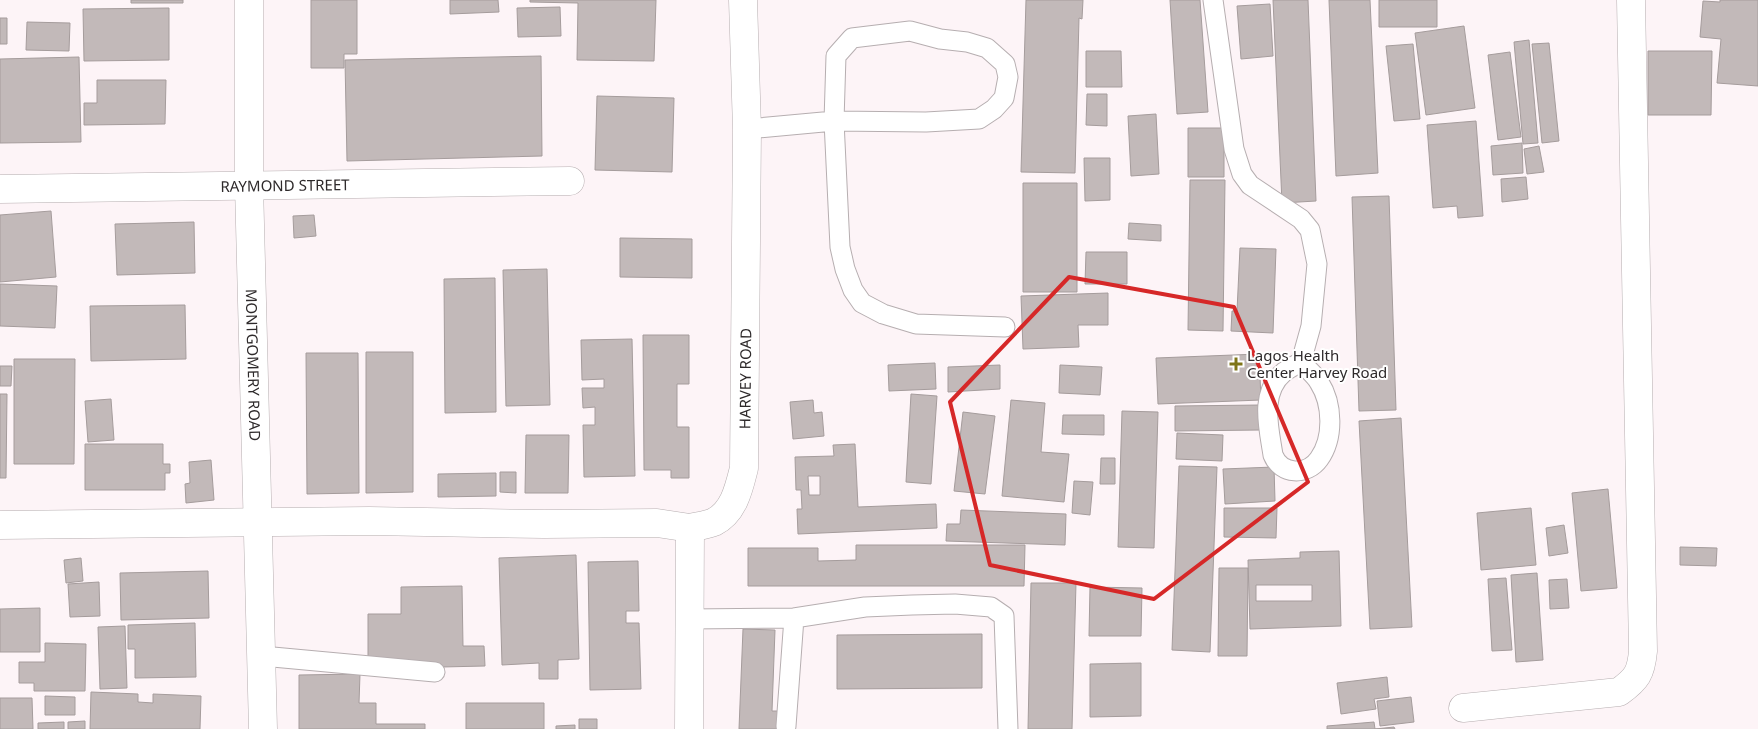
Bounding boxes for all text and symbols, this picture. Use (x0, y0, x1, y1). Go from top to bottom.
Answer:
street label: RAYMOND STREET (220, 174, 350, 196)
street label: MONTGOMERY ROAD (242, 288, 266, 441)
street label: HARVEY ROAD (734, 328, 755, 429)
place label: Lagos Health Center Harvey Road (1247, 345, 1387, 382)
marker: Lagos Health Center Harvey Road (1229, 357, 1243, 371)

